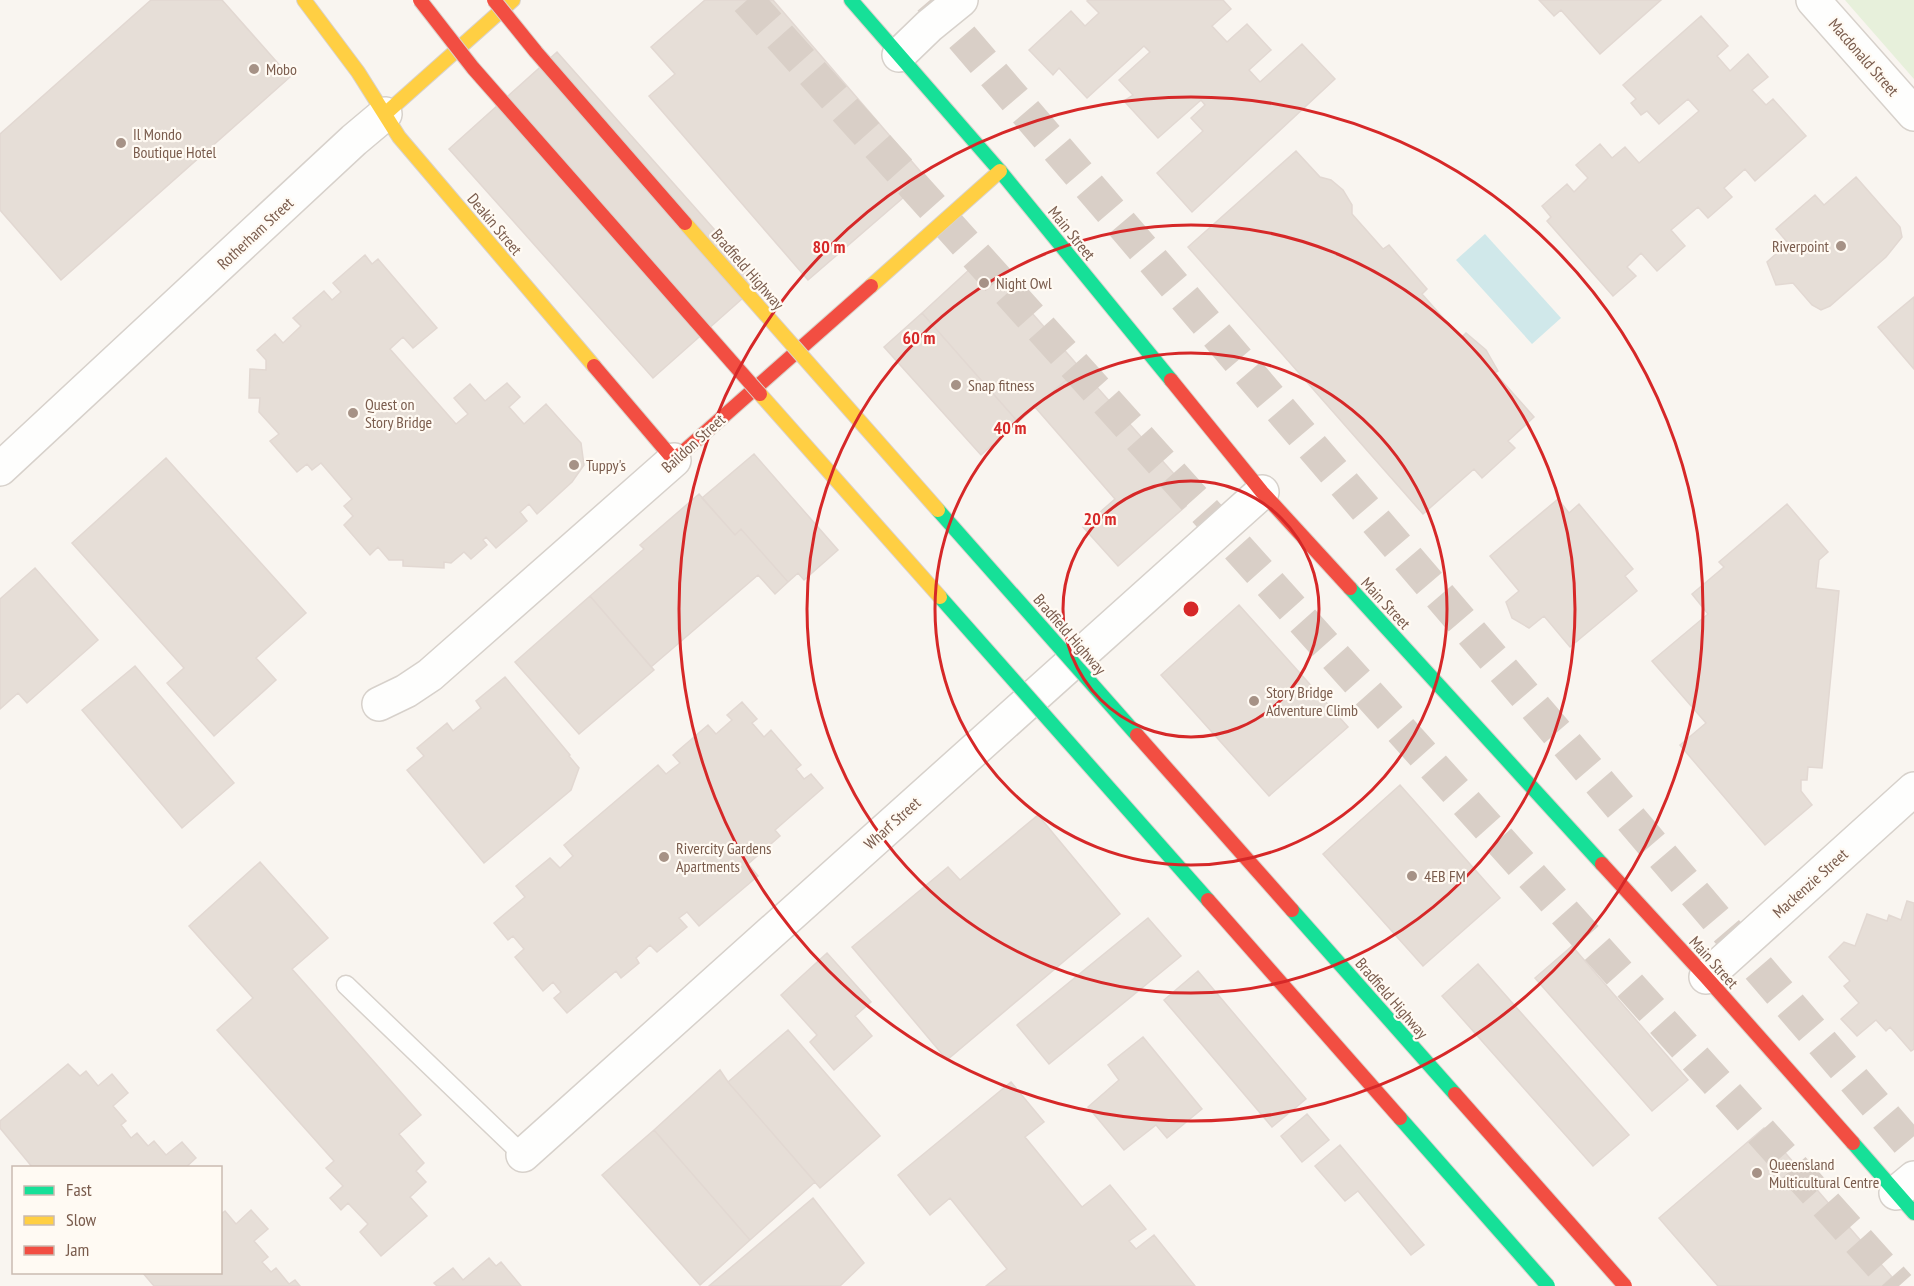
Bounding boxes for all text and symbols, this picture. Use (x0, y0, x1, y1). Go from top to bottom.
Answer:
street label: Macdonald Street (1825, 14, 1904, 101)
place label: Mobo (266, 59, 297, 79)
marker: Mobo (247, 62, 261, 76)
place label: Il Mondo Boutique Hotel (133, 124, 216, 162)
marker: Il Mondo Boutique Hotel (114, 136, 128, 150)
street label: Deakin Street (463, 189, 527, 259)
street label: Rotherham Street (213, 192, 298, 273)
street label: Main Street (1044, 202, 1100, 264)
street label: Bradfield Highway (707, 224, 789, 314)
text: 80 m (813, 235, 845, 258)
place label: Riverpoint (1772, 236, 1830, 256)
marker: Riverpoint (1834, 239, 1848, 253)
place label: Night Owl (996, 273, 1052, 293)
marker: Night Owl (977, 276, 991, 290)
text: 60 m (903, 326, 935, 349)
place label: Snap fitness (968, 375, 1034, 395)
marker: Snap fitness (949, 378, 963, 392)
place label: Quest on Story Bridge (365, 394, 432, 432)
marker: Quest on Story Bridge (346, 406, 360, 420)
street label: Baildon Street (657, 409, 729, 477)
text: 40 m (994, 416, 1026, 439)
place label: Tuppy's (586, 455, 626, 475)
marker: Tuppy's (567, 458, 581, 472)
text: 20 m (1084, 507, 1116, 530)
street label: Main Street (1357, 573, 1415, 634)
street label: Bradfield Highway (1029, 589, 1111, 679)
centre of rings (1181, 599, 1201, 619)
place label: Story Bridge Adventure Climb (1266, 682, 1358, 720)
marker: Story Bridge Adventure Climb (1247, 694, 1261, 708)
street label: Wharf Street (860, 792, 925, 854)
place label: Rivercity Gardens Apartments (676, 838, 771, 876)
street label: Mackenzie Street (1768, 844, 1852, 922)
marker: Rivercity Gardens Apartments (657, 850, 671, 864)
place label: 4EB FM (1424, 866, 1466, 886)
marker: 4EB FM (1405, 869, 1419, 883)
street label: Main Street (1685, 932, 1743, 993)
street label: Bradfield Highway (1351, 953, 1433, 1043)
place label: Queensland Multicultural Centre (1769, 1154, 1879, 1192)
legend (12, 1166, 222, 1274)
marker: Queensland Multicultural Centre (1750, 1166, 1764, 1180)
text: Fast (66, 1178, 92, 1201)
text: Slow (66, 1208, 97, 1231)
text: Jam (65, 1238, 89, 1261)

